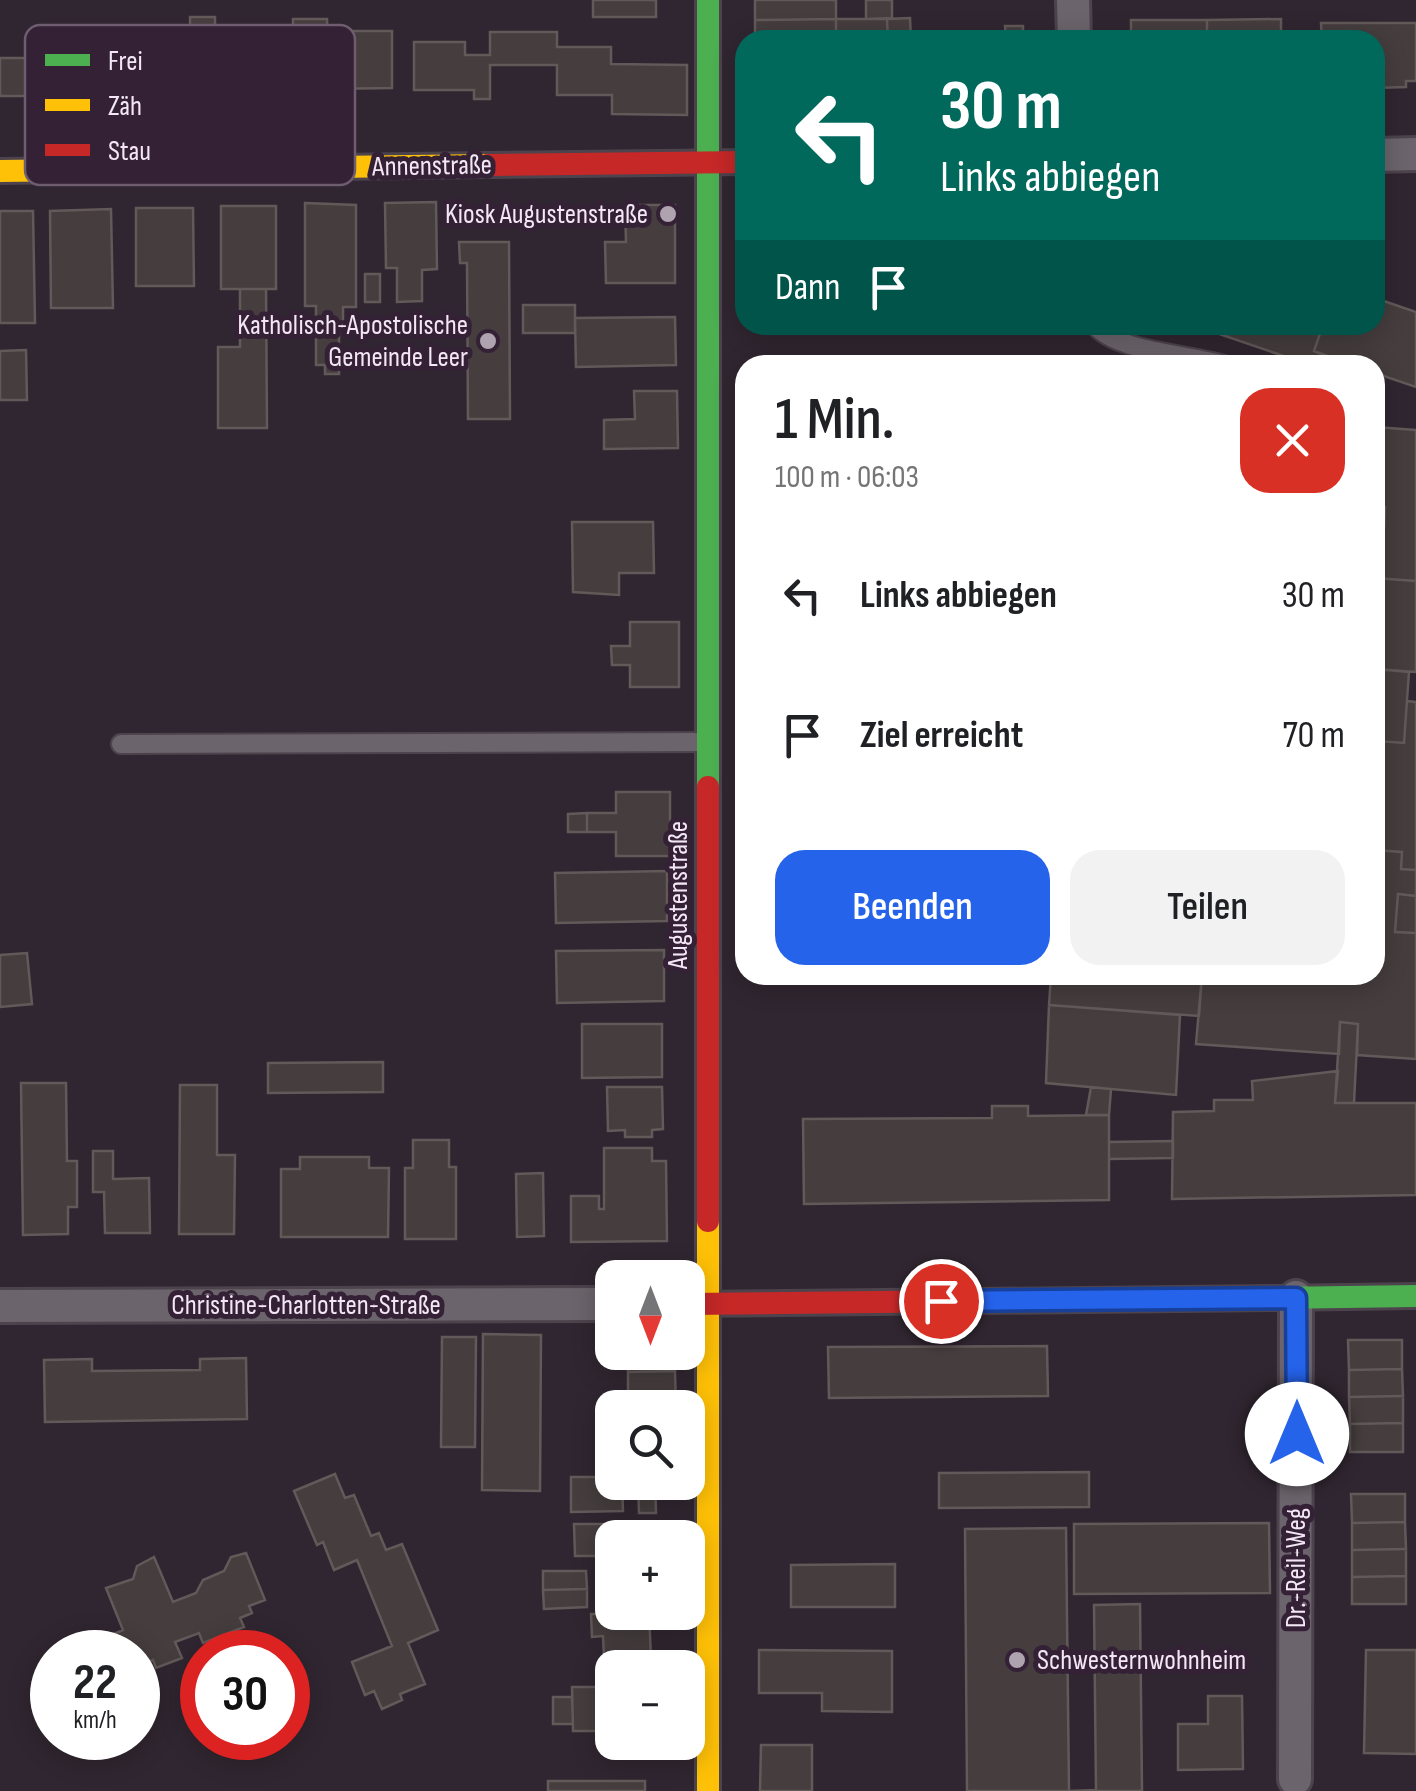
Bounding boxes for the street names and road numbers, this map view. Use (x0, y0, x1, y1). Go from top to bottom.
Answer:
street label: Annenstraße (371, 148, 492, 184)
street label: Augustenstraße (662, 821, 695, 970)
street label: Christine-Charlotten-Straße (171, 1289, 441, 1322)
street label: Dr.-Reil-Weg (1280, 1508, 1313, 1628)

